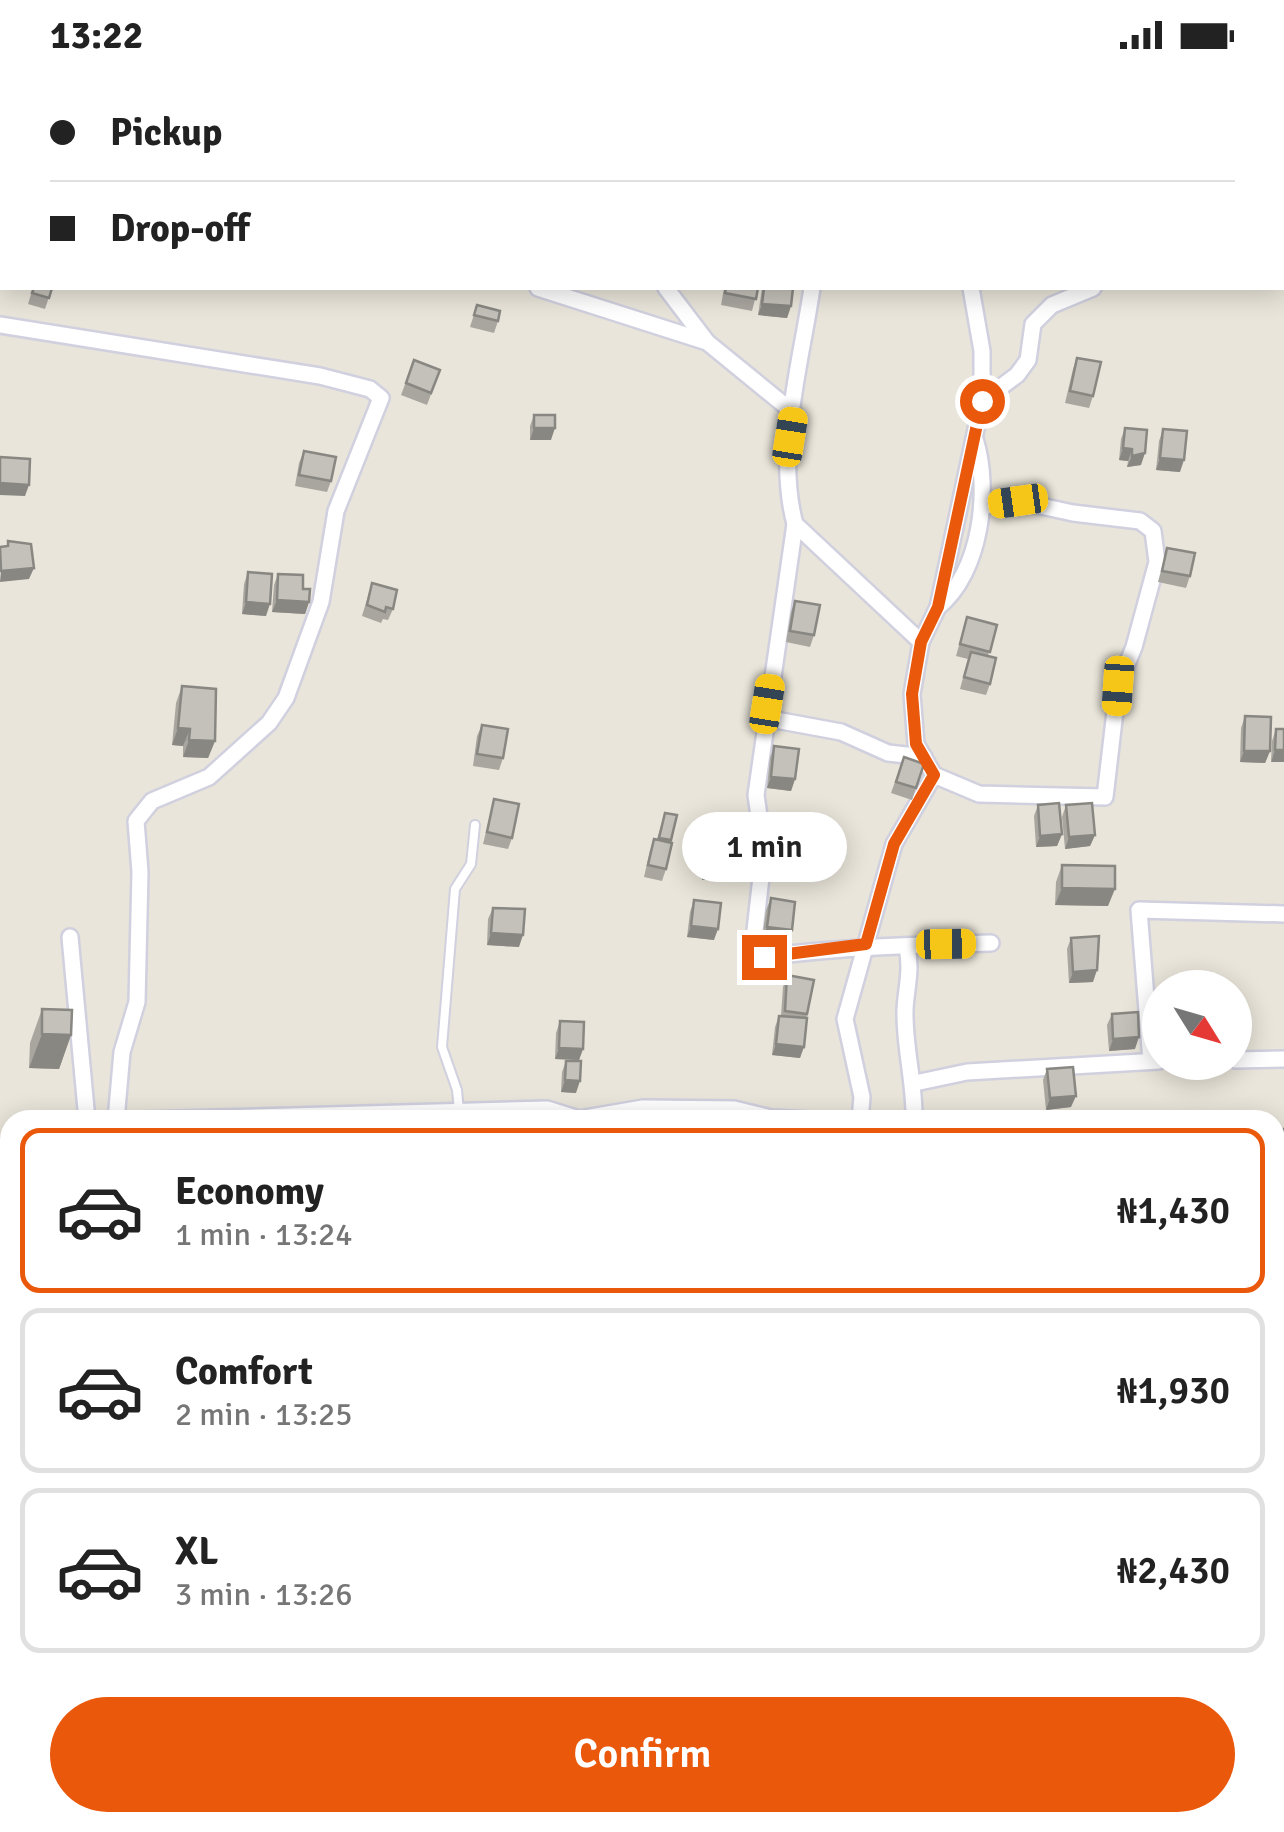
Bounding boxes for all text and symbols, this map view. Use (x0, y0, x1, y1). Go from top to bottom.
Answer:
text: 13:22 (50, 12, 143, 59)
text: Pickup (110, 109, 222, 156)
text: Drop-off (110, 205, 250, 252)
route start (960, 379, 1005, 424)
car (770, 405, 810, 469)
car (986, 482, 1050, 520)
car (1101, 655, 1135, 717)
car (747, 672, 787, 736)
callout: 1 min (682, 812, 846, 882)
text: 1 min (726, 827, 803, 866)
car (916, 928, 976, 960)
route end (742, 935, 787, 980)
north arrow (1142, 970, 1252, 1080)
map controls (1142, 970, 1252, 1080)
icon: car (55, 1166, 145, 1256)
text: Economy (175, 1168, 324, 1215)
text: ₦1,430 (1117, 1187, 1230, 1234)
text: 1 min · 13:24 (175, 1215, 353, 1254)
icon: car (55, 1346, 145, 1436)
text: Comfort (175, 1348, 313, 1395)
text: ₦1,930 (1117, 1367, 1230, 1414)
text: 2 min · 13:25 (175, 1395, 353, 1434)
icon: car (55, 1526, 145, 1616)
text: XL (175, 1528, 218, 1575)
text: ₦2,430 (1117, 1547, 1230, 1594)
text: 3 min · 13:26 (175, 1575, 353, 1614)
button: Confirm (50, 1697, 1235, 1812)

